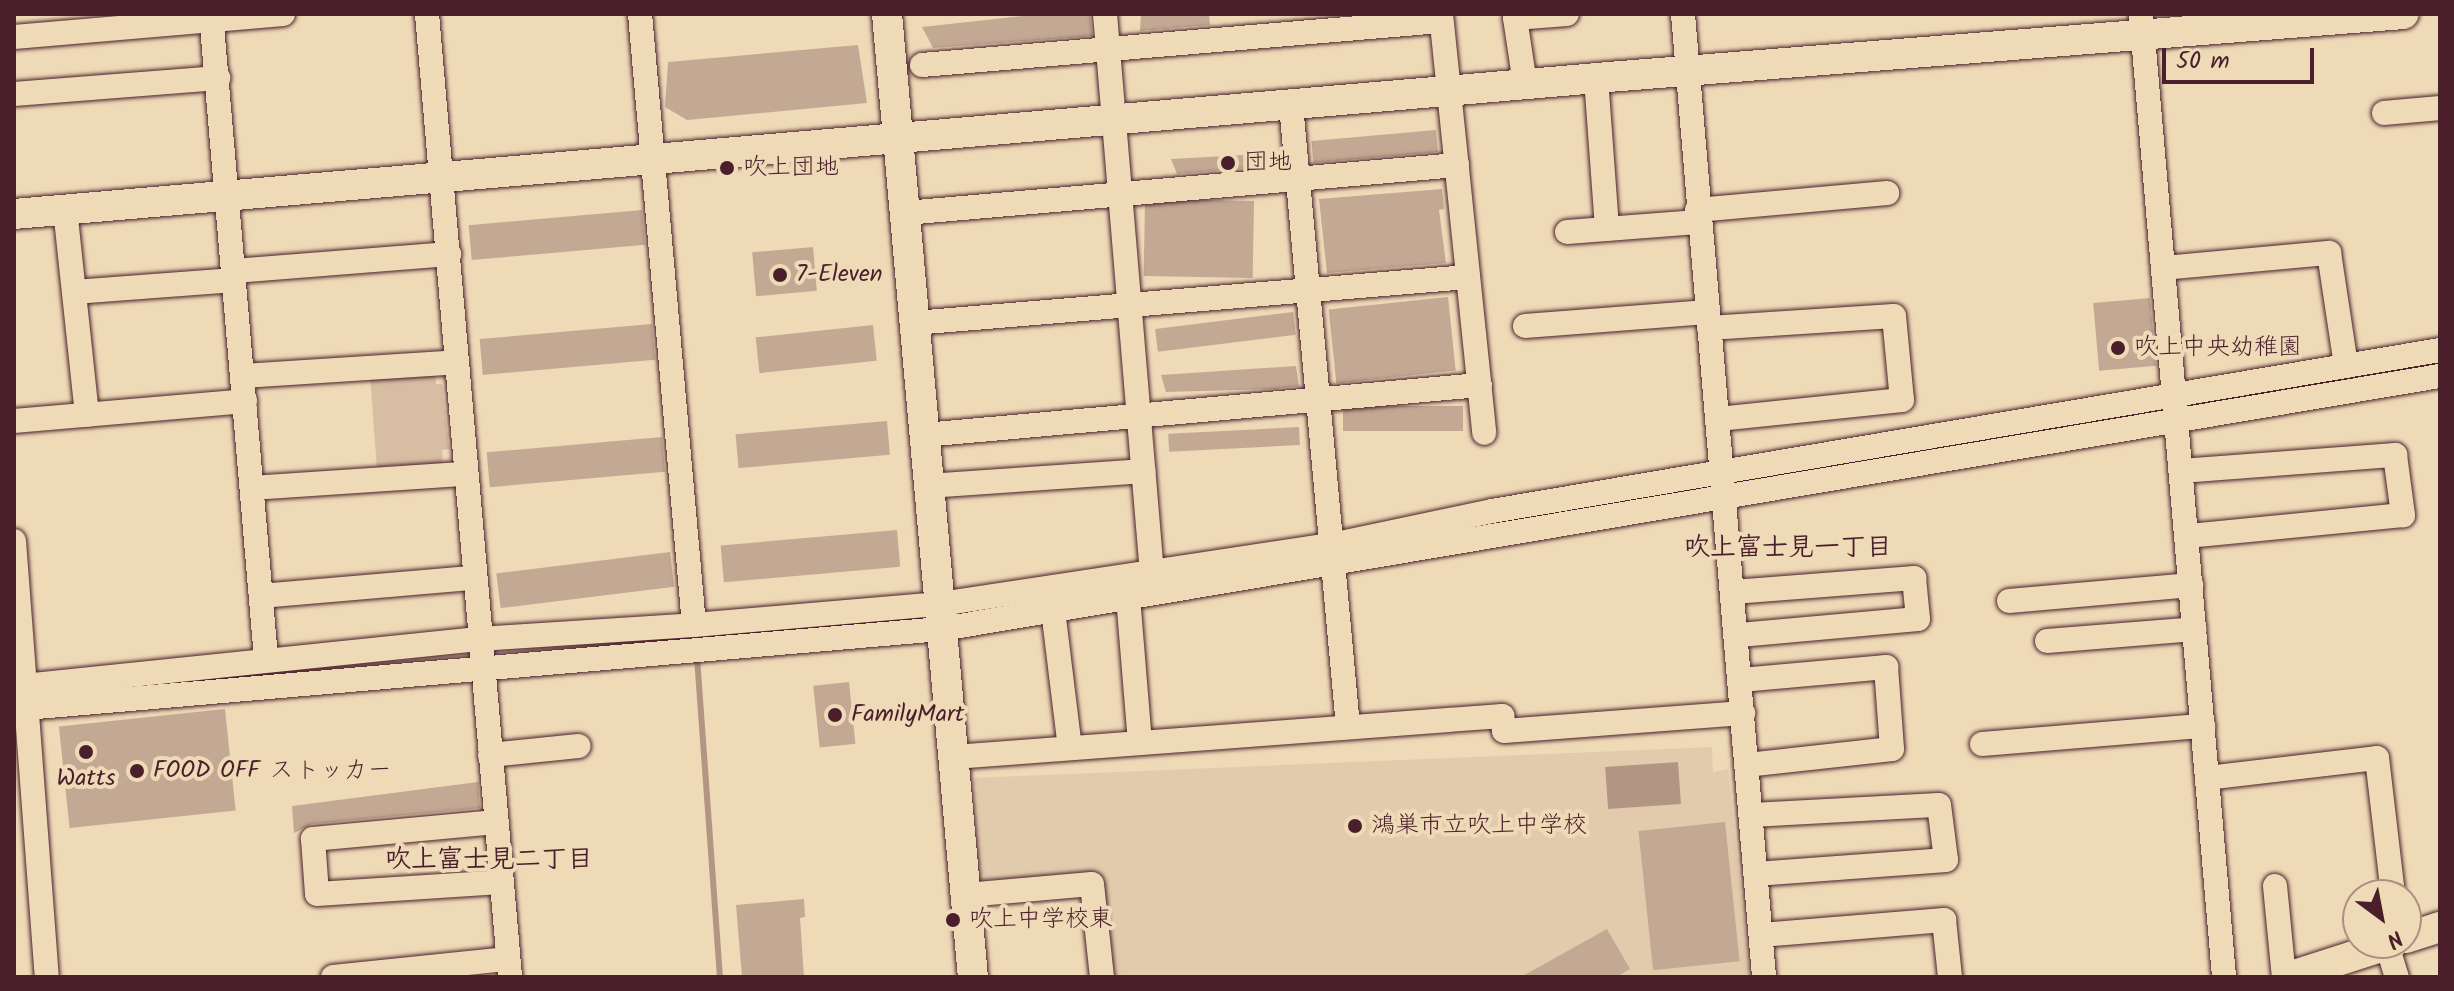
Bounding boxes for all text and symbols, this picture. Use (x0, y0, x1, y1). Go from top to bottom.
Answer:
scale bar (2166, 32, 2318, 82)
text: 50 m (2176, 42, 2230, 81)
place label: 団地 (1244, 149, 1292, 177)
place label: 吹上団地 (743, 154, 839, 182)
marker: 団地 (1219, 154, 1237, 172)
marker: 吹上団地 (718, 159, 736, 177)
place label: 7-Eleven (796, 261, 883, 289)
marker: 7-Eleven (771, 266, 789, 284)
place label: 吹上中央幼稚園 (2134, 334, 2302, 362)
marker: 吹上中央幼稚園 (2109, 339, 2127, 357)
district label: 吹上富士見一丁目 (1684, 533, 1892, 565)
place label: FamilyMart (851, 701, 964, 729)
marker: FamilyMart (826, 706, 844, 724)
marker: Watts (77, 743, 95, 761)
place label: FOOD OFF ストッカー (153, 757, 390, 785)
marker: FOOD OFF ストッカー (128, 762, 146, 780)
place label: Watts (57, 765, 115, 793)
place label: 鴻巣市立吹上中学校 (1371, 812, 1587, 840)
marker: 鴻巣市立吹上中学校 (1346, 817, 1364, 835)
district label: 吹上富士見二丁目 (385, 845, 593, 877)
north arrow (2342, 879, 2422, 959)
place label: 吹上中学校東 (969, 906, 1113, 934)
marker: 吹上中学校東 (944, 911, 962, 929)
text: N (2379, 920, 2409, 957)

